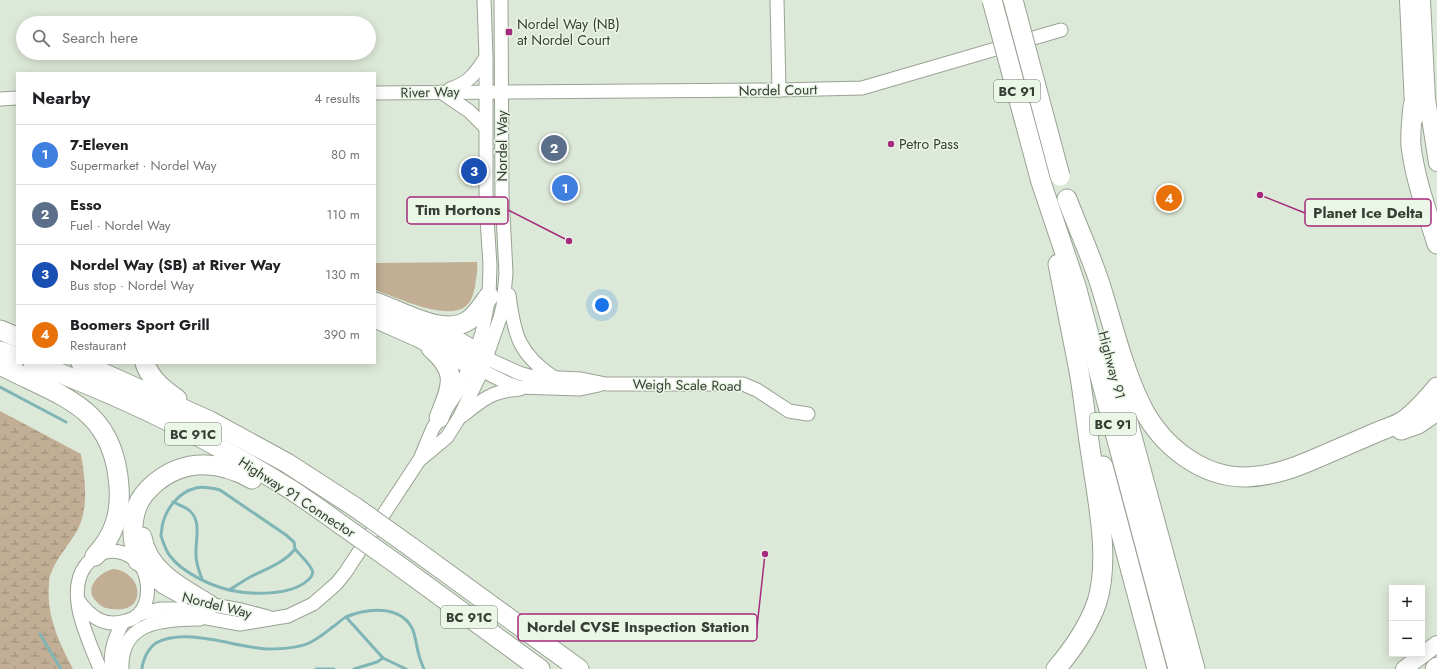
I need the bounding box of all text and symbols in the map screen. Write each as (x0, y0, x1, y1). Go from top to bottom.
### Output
place label: Nordel Way (NB) at Nordel Court (517, 14, 620, 50)
search box (16, 16, 376, 60)
icon: search (30, 27, 52, 49)
text: Search here (62, 27, 138, 49)
marker: Nordel Way (NB) at Nordel Court (504, 27, 514, 37)
street label: Nordel Court (739, 79, 818, 101)
road number: BC 91 (994, 80, 1040, 102)
street label: River Way (400, 81, 460, 103)
text: Nearby (32, 86, 90, 110)
text: 4 results (314, 89, 360, 108)
street label: Nordel Way (492, 110, 512, 182)
pin: 2 (541, 133, 567, 163)
text: 7-Eleven (70, 134, 129, 156)
place label: Petro Pass (899, 134, 959, 154)
marker: Petro Pass (886, 139, 896, 149)
text: 1 (42, 145, 48, 164)
text: 80 m (331, 145, 360, 164)
text: Supermarket · Nordel Way (70, 156, 217, 175)
pin: 3 (461, 156, 487, 186)
pin: 1 (552, 173, 578, 203)
pin: 4 (1156, 183, 1182, 213)
text: Esso (70, 194, 102, 216)
callout: Tim Hortons (407, 197, 508, 224)
text: Tim Hortons (415, 199, 501, 221)
callout: Planet Ice Delta (1305, 199, 1431, 226)
text: Planet Ice Delta (1313, 202, 1423, 224)
text: 2 (41, 205, 49, 224)
text: 110 m (326, 205, 360, 224)
text: Fuel · Nordel Way (70, 216, 171, 235)
text: Nordel Way (SB) at River Way (70, 254, 281, 276)
text: 3 (41, 265, 49, 284)
text: 130 m (325, 265, 360, 284)
text: Bus stop · Nordel Way (70, 276, 194, 295)
your location (592, 295, 612, 315)
text: Boomers Sport Grill (70, 314, 210, 336)
text: 4 (40, 325, 50, 344)
text: 390 m (324, 325, 360, 344)
street label: Highway 91 (1093, 329, 1131, 401)
text: Restaurant (70, 336, 126, 355)
street label: Weigh Scale Road (632, 374, 742, 396)
road number: BC 91 (1090, 413, 1136, 435)
road number: BC 91C (165, 423, 221, 445)
street label: Highway 91 Connector (235, 452, 359, 542)
map controls (1389, 585, 1425, 657)
button: + (1389, 585, 1425, 621)
street label: Nordel Way (180, 587, 255, 624)
road number: BC 91C (441, 606, 497, 628)
callout: Nordel CVSE Inspection Station (518, 614, 757, 641)
text: Nordel CVSE Inspection Station (527, 616, 749, 638)
button: − (1389, 621, 1425, 657)

